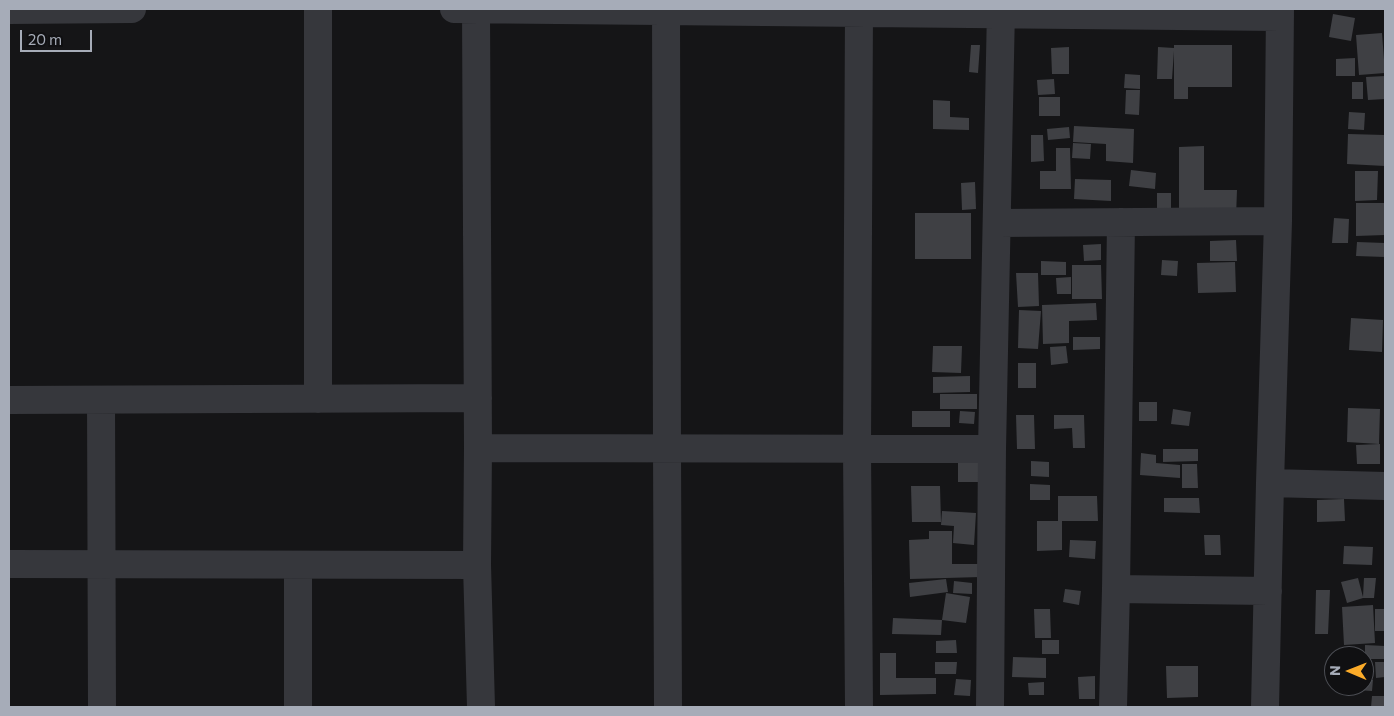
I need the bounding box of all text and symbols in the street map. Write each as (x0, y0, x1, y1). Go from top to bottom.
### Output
scale bar (22, 20, 95, 52)
text: 20 m (28, 30, 62, 48)
north arrow (1324, 646, 1374, 696)
text: N (1326, 665, 1343, 676)

